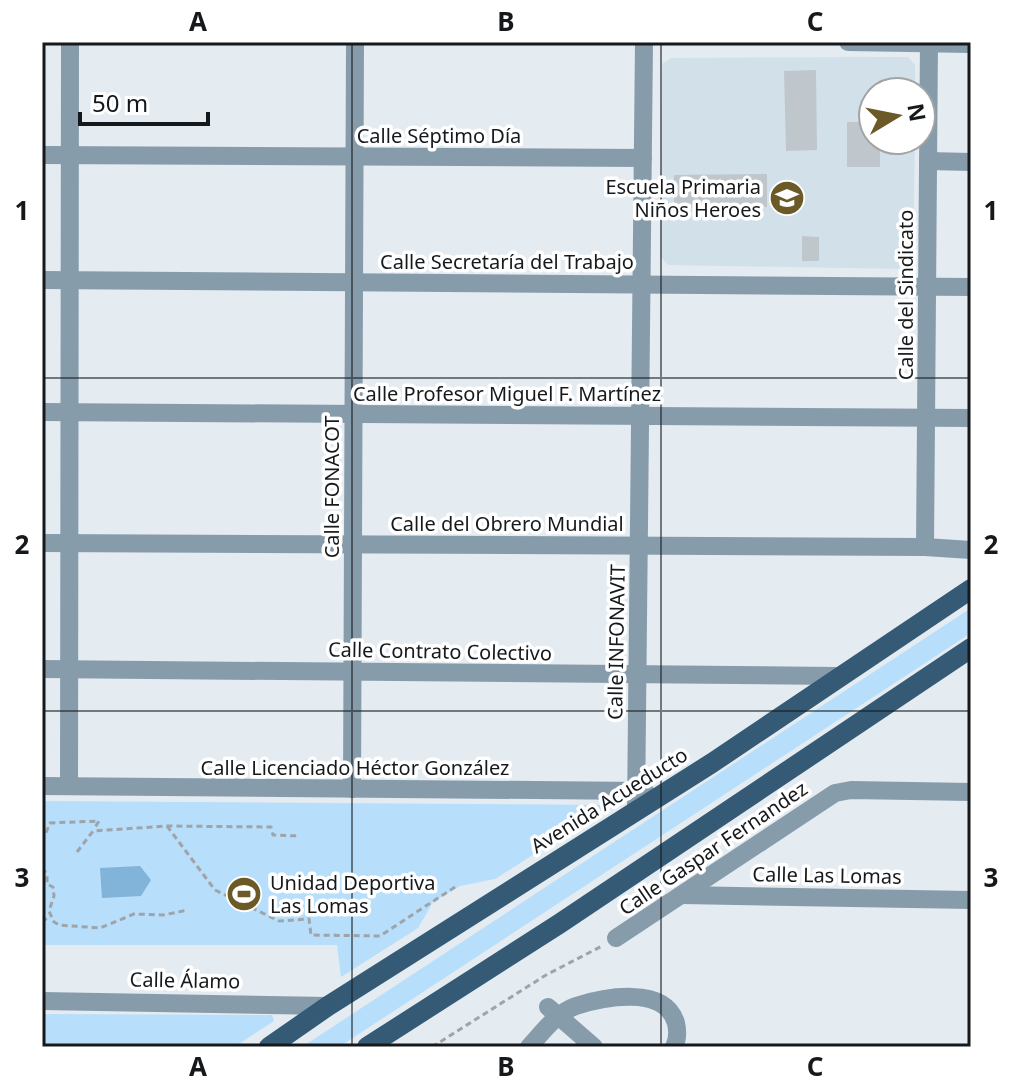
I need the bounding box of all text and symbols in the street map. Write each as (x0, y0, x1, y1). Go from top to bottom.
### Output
text: A (189, 3, 207, 39)
text: B (497, 3, 515, 39)
text: C (807, 3, 823, 39)
scale bar (80, 76, 208, 126)
north arrow (857, 76, 937, 156)
text: 50 m (92, 86, 148, 119)
text: N (901, 101, 934, 124)
street label: Calle Séptimo Día (357, 122, 521, 149)
place label: Escuela Primaria Niños Heroes (605, 173, 761, 223)
school or university icon: Escuela Primaria Niños Heroes (768, 179, 806, 217)
text: 1 (15, 192, 29, 228)
text: 1 (984, 192, 998, 228)
street label: Calle del Sindicato (892, 210, 919, 380)
street label: Calle Secretaría del Trabajo (380, 248, 634, 275)
street label: Calle Profesor Miguel F. Martínez (353, 380, 661, 407)
street label: Calle FONACOT (318, 416, 345, 558)
street label: Calle del Obrero Mundial (390, 510, 624, 537)
text: 2 (15, 526, 30, 562)
text: 2 (984, 526, 999, 562)
street label: Calle INFONAVIT (601, 564, 631, 720)
street label: Calle Contrato Colectivo (328, 636, 552, 666)
street label: Avenida Acueducto (525, 741, 693, 859)
street label: Calle Licenciado Héctor González (201, 754, 509, 781)
street label: Calle Gaspar Fernandez (614, 775, 812, 921)
text: 3 (15, 859, 29, 895)
text: 3 (984, 859, 998, 895)
street label: Calle Las Lomas (752, 860, 902, 890)
place label: Unidad Deportiva Las Lomas (270, 869, 435, 919)
sports icon: Unidad Deportiva Las Lomas (225, 875, 263, 913)
street label: Calle Álamo (129, 966, 241, 994)
text: A (189, 1048, 207, 1084)
text: B (497, 1048, 515, 1084)
text: C (807, 1048, 823, 1084)

